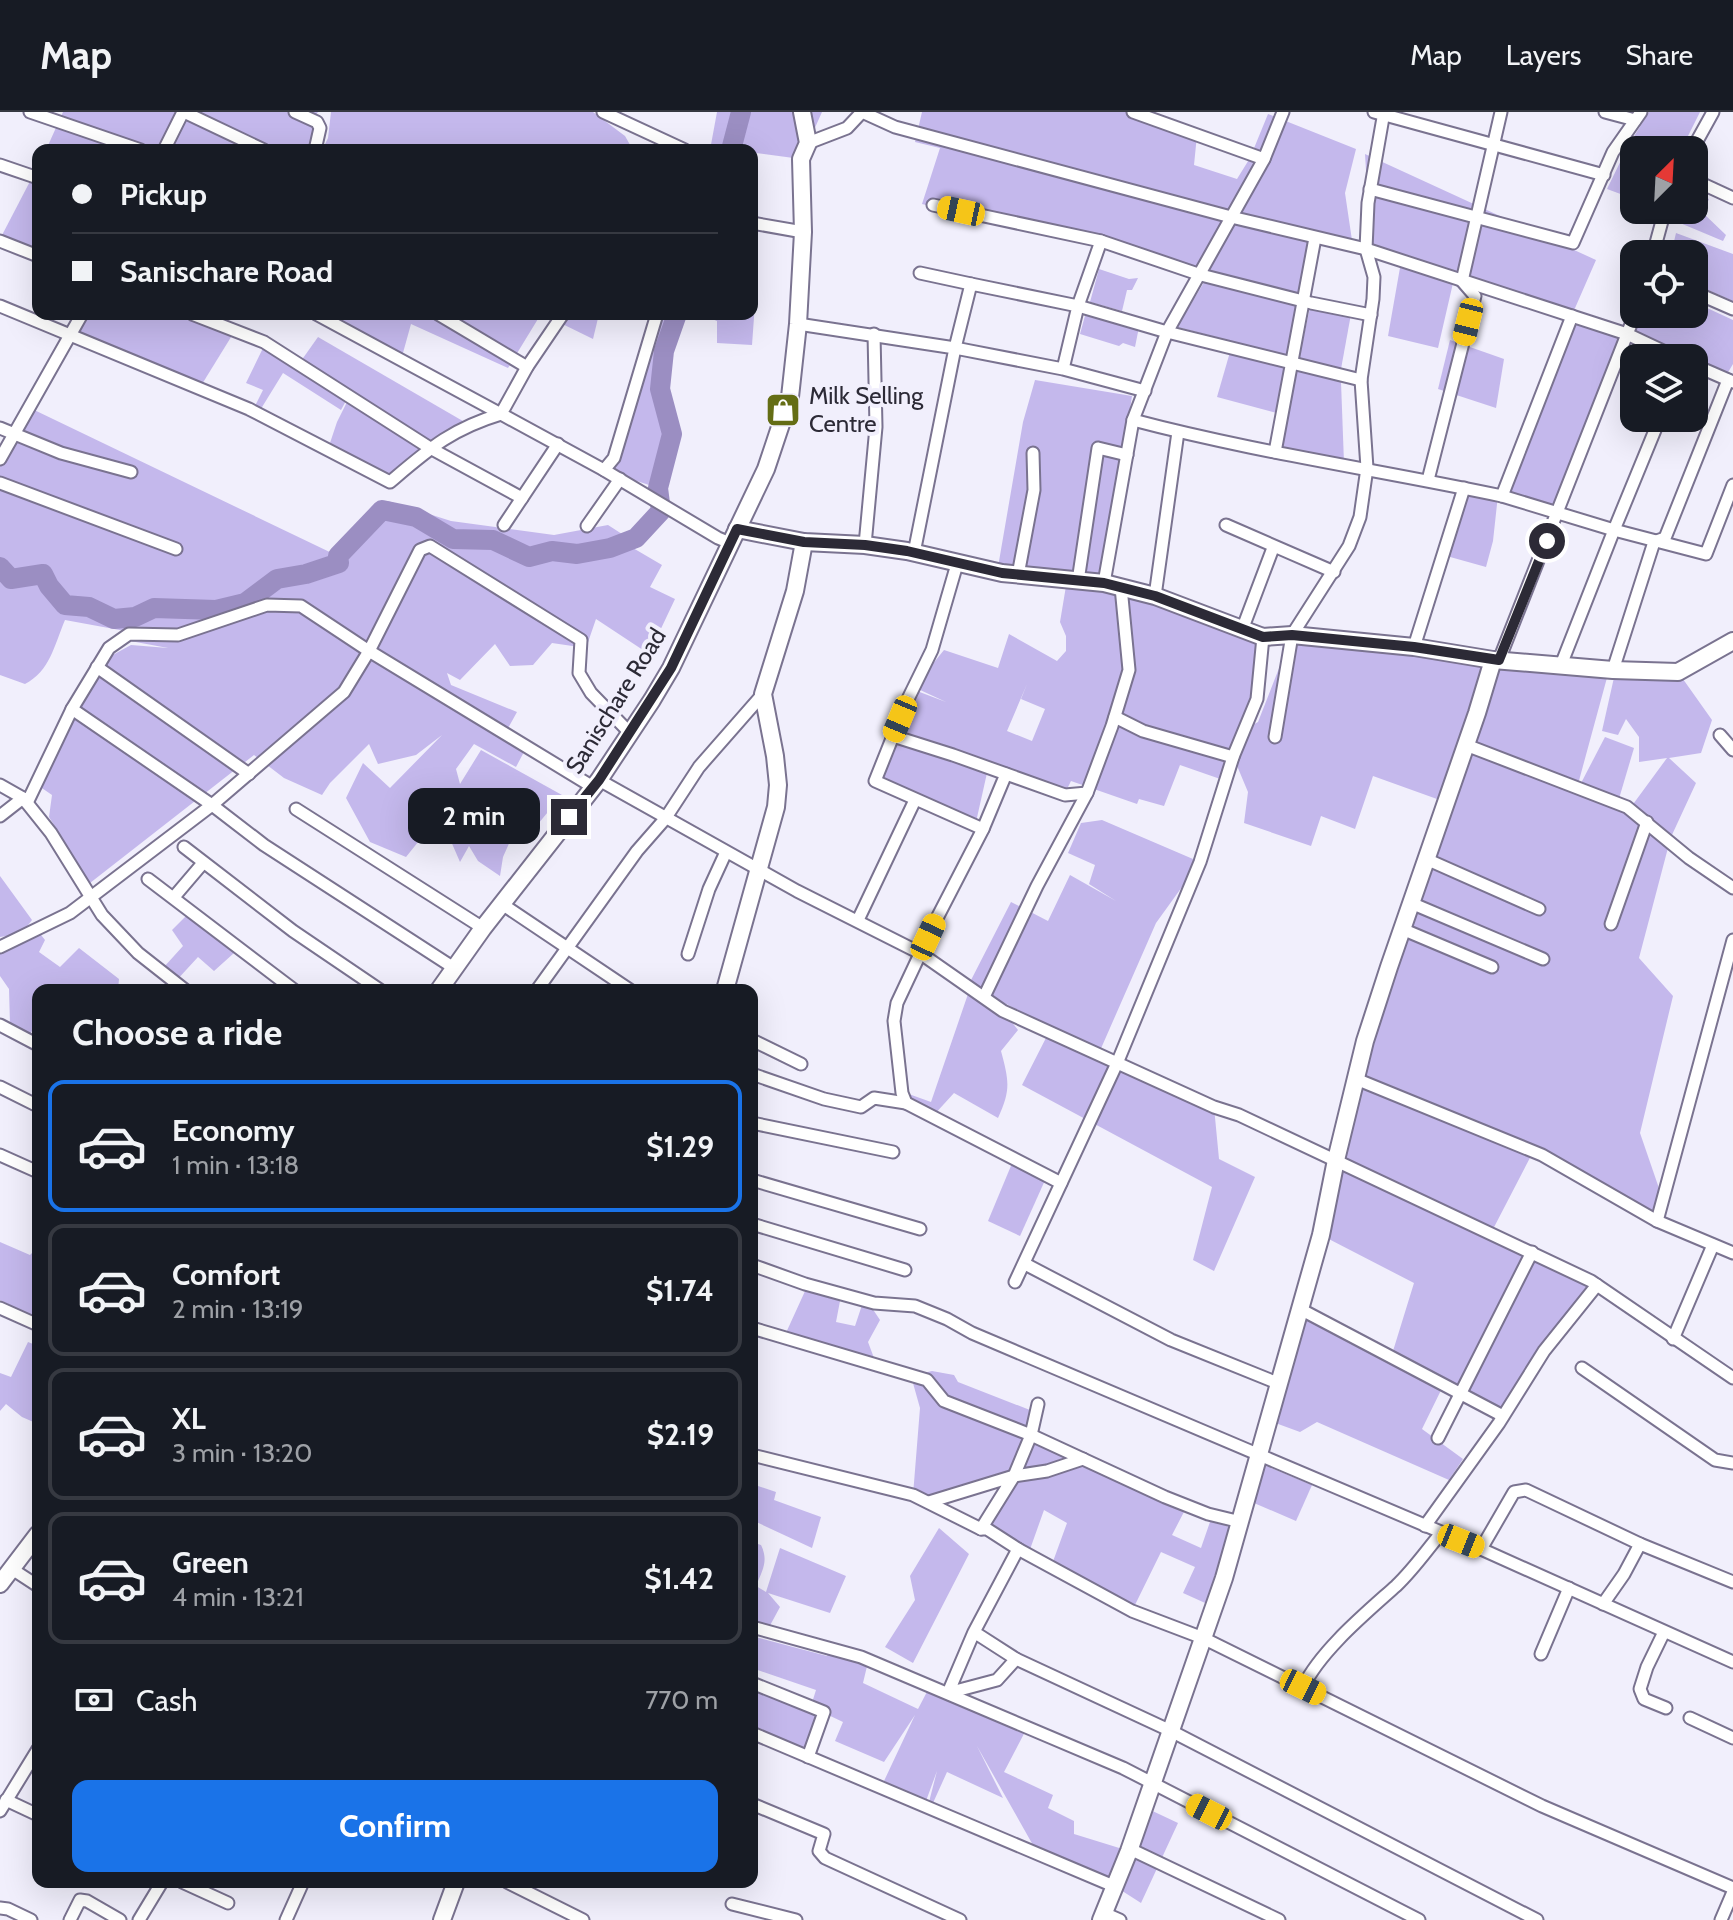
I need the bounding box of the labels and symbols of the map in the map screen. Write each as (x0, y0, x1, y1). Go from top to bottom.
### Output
north arrow (1620, 136, 1708, 224)
car (935, 194, 987, 228)
car (1451, 296, 1485, 348)
place label: Milk Selling Centre (809, 381, 924, 438)
shop icon: Milk Selling Centre (764, 391, 802, 429)
route start (1529, 523, 1565, 559)
street label: Sanischare Road (559, 622, 672, 779)
car (880, 692, 920, 746)
callout: 2 min (409, 789, 541, 845)
route end (551, 799, 587, 835)
car (907, 910, 949, 964)
car (1434, 1521, 1488, 1561)
car (1276, 1666, 1330, 1708)
car (1182, 1790, 1236, 1834)

